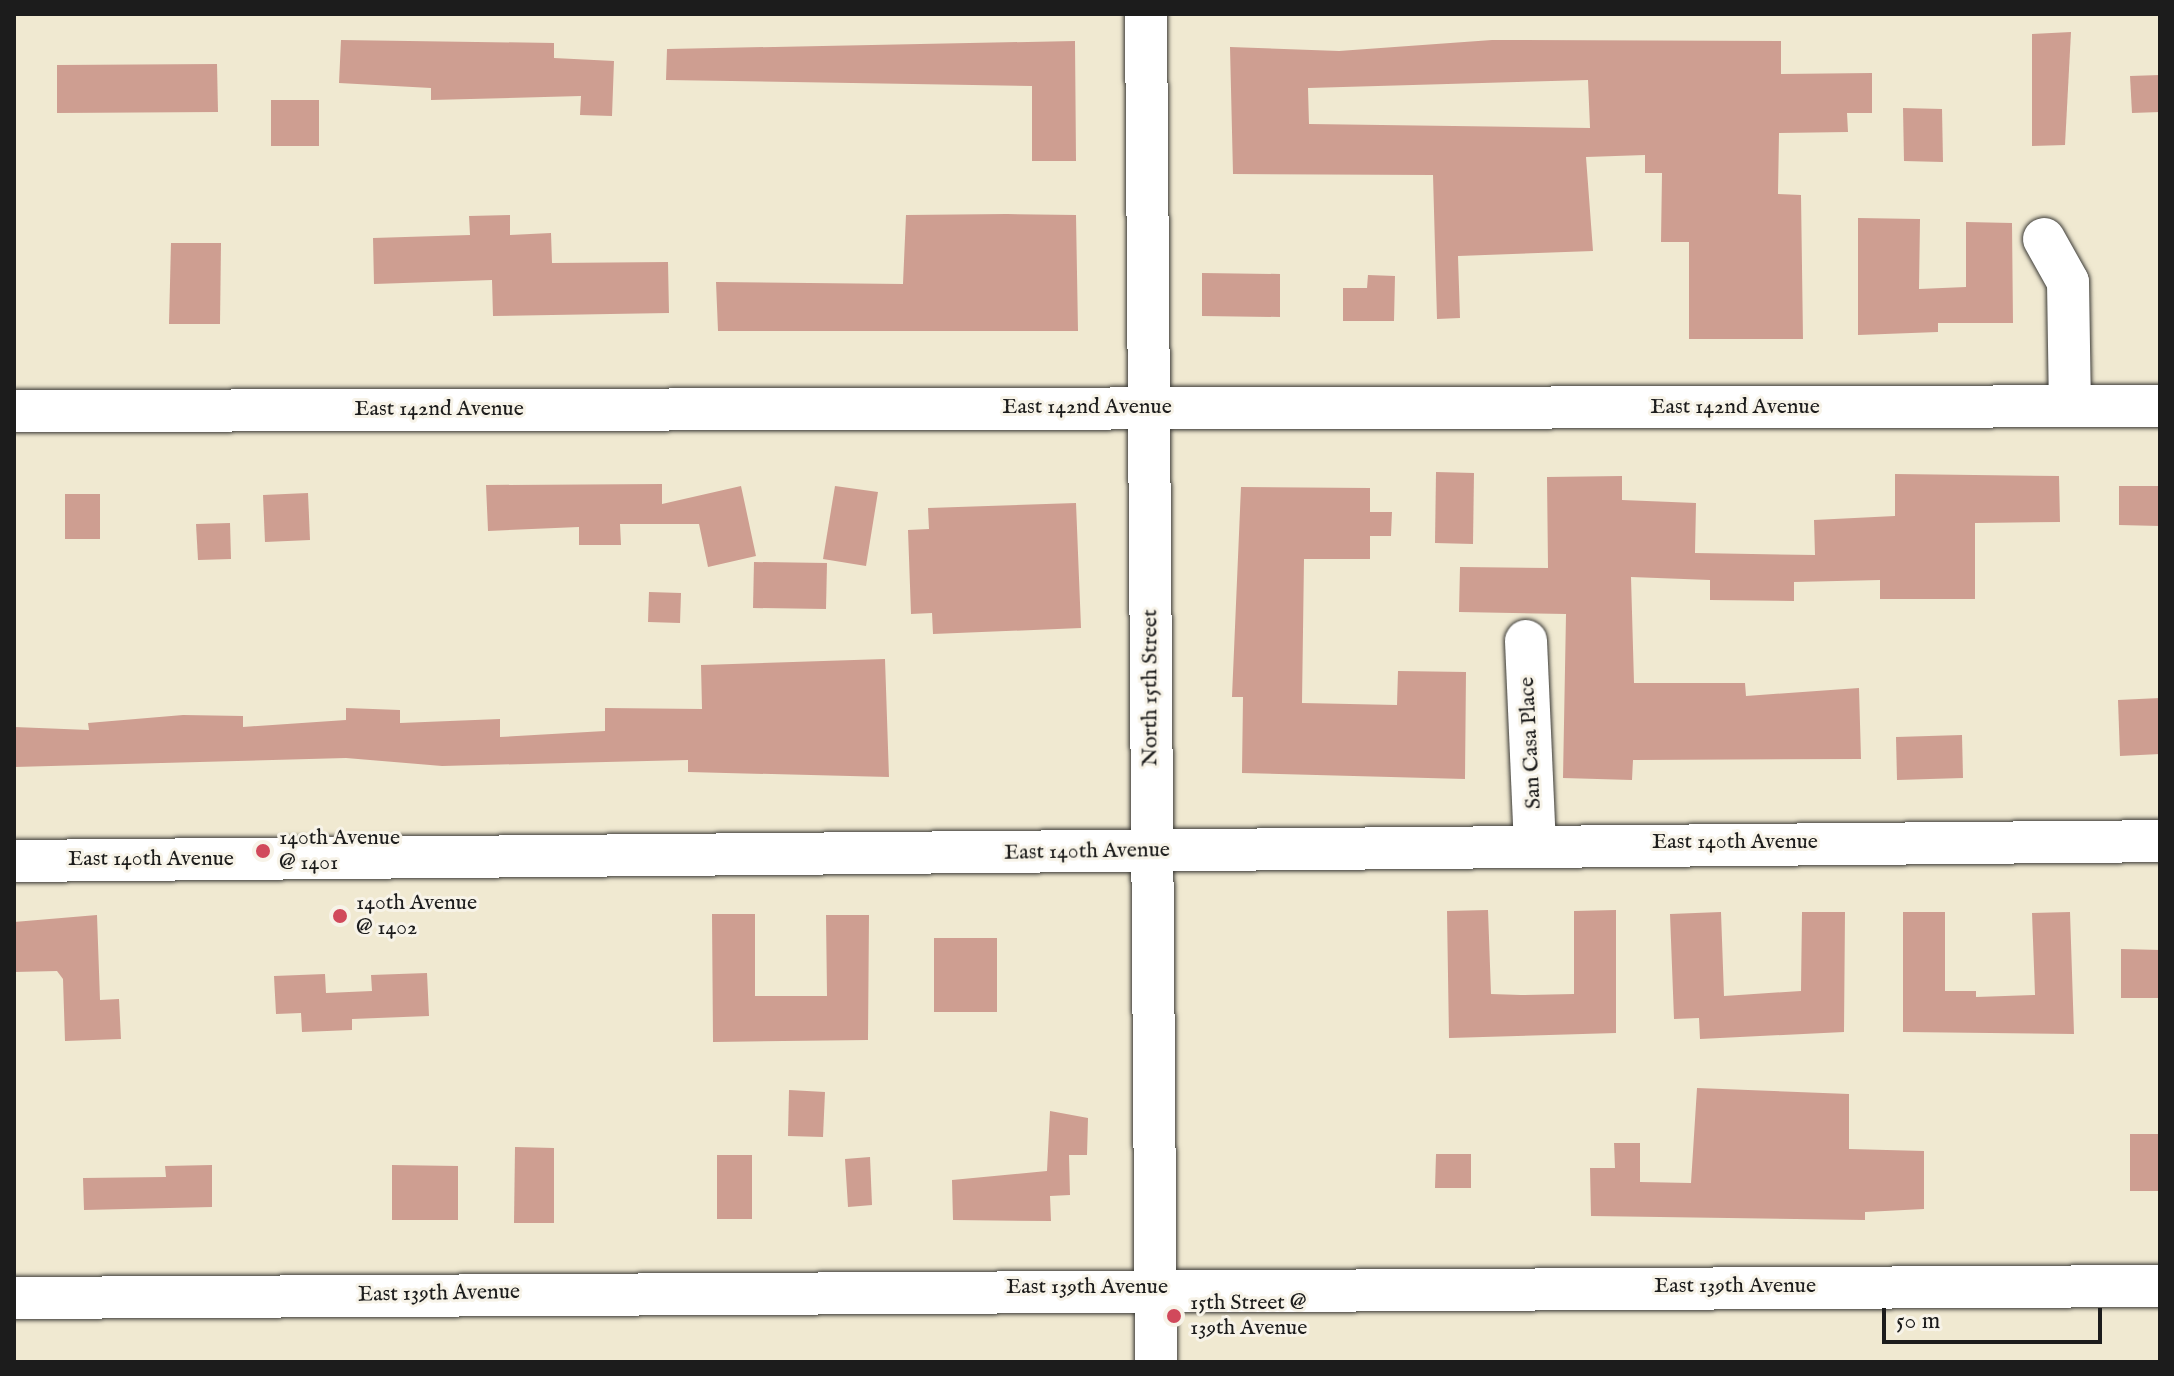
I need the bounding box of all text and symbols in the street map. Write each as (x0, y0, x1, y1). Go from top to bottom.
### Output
street label: East 142nd Avenue (1002, 395, 1172, 421)
street label: East 142nd Avenue (1650, 395, 1820, 421)
street label: East 142nd Avenue (354, 397, 524, 423)
street label: North 15th Street (1138, 609, 1164, 767)
street label: San Casa Place (1514, 676, 1548, 810)
place label: 140th Avenue @ 1401 (279, 825, 400, 876)
street label: East 140th Avenue (1652, 830, 1818, 856)
street label: East 140th Avenue (1004, 837, 1170, 867)
marker: 140th Avenue @ 1401 (254, 842, 272, 860)
street label: East 140th Avenue (68, 847, 234, 873)
place label: 140th Avenue @ 1402 (356, 890, 477, 942)
marker: 140th Avenue @ 1402 (331, 907, 349, 925)
street label: East 139th Avenue (1654, 1274, 1816, 1300)
street label: East 139th Avenue (1006, 1275, 1168, 1301)
street label: East 139th Avenue (358, 1279, 520, 1309)
place label: 15th Street @ 139th Avenue (1190, 1290, 1307, 1342)
scale bar (1886, 1292, 2106, 1342)
text: 50 m (1896, 1306, 1940, 1337)
marker: 15th Street @ 139th Avenue (1165, 1307, 1183, 1325)

